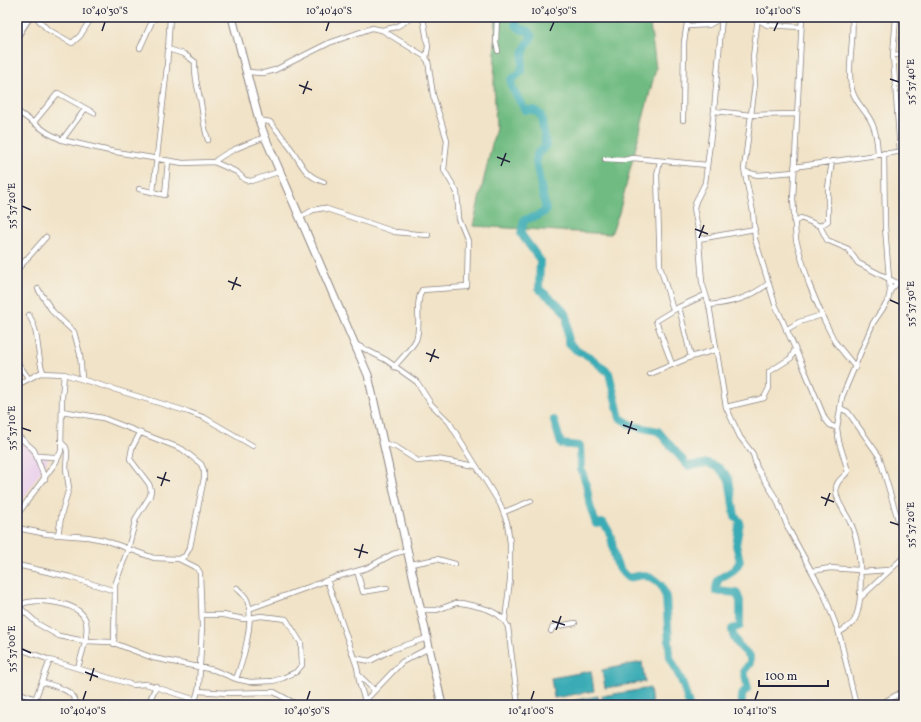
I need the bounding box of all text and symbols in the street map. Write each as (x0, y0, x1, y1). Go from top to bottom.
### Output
text: 10°40'30"S (82, 4, 128, 18)
text: 10°40'40"S (306, 4, 352, 18)
text: 10°40'50"S (531, 4, 577, 18)
text: 10°41'00"S (755, 4, 801, 18)
text: 35°37'40"E (904, 59, 918, 105)
text: 35°37'20"E (5, 183, 19, 229)
text: 35°37'30"E (904, 281, 918, 327)
text: 35°37'10"E (5, 406, 19, 450)
text: 35°37'20"E (904, 502, 918, 548)
text: 35°37'00"E (5, 626, 19, 672)
scale bar (759, 662, 828, 688)
text: 100 m (765, 669, 798, 685)
text: 10°40'40"S (60, 704, 106, 718)
text: 10°40'50"S (284, 704, 330, 718)
text: 10°41'00"S (508, 704, 554, 718)
text: 10°41'10"S (733, 704, 777, 718)

